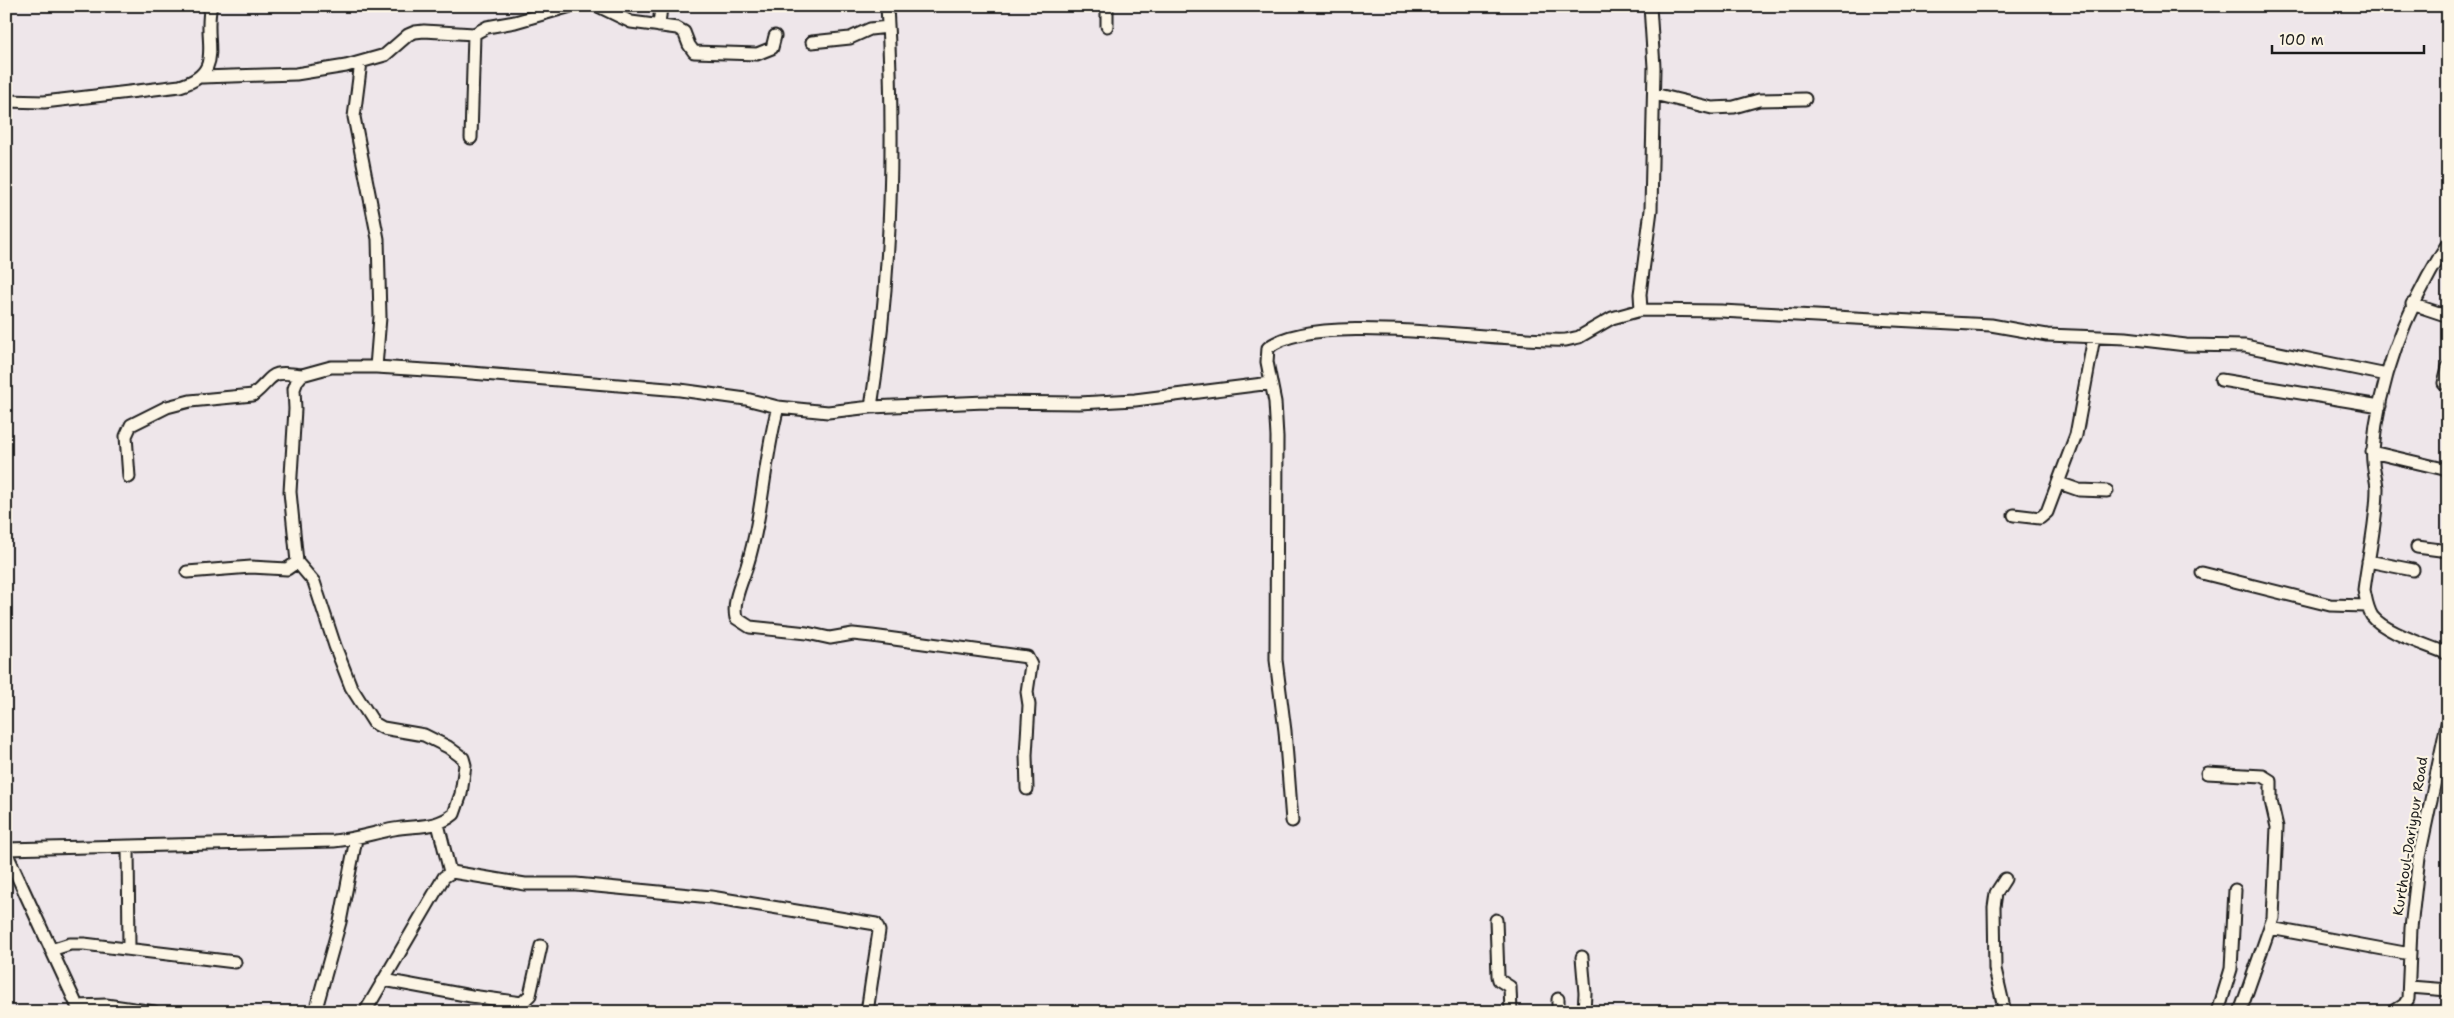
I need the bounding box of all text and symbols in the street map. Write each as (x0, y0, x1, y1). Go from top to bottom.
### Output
scale bar (2272, 22, 2424, 54)
text: 100 m (2279, 30, 2324, 50)
street label: Kurthoul-Dariypur Road (2389, 755, 2431, 917)

